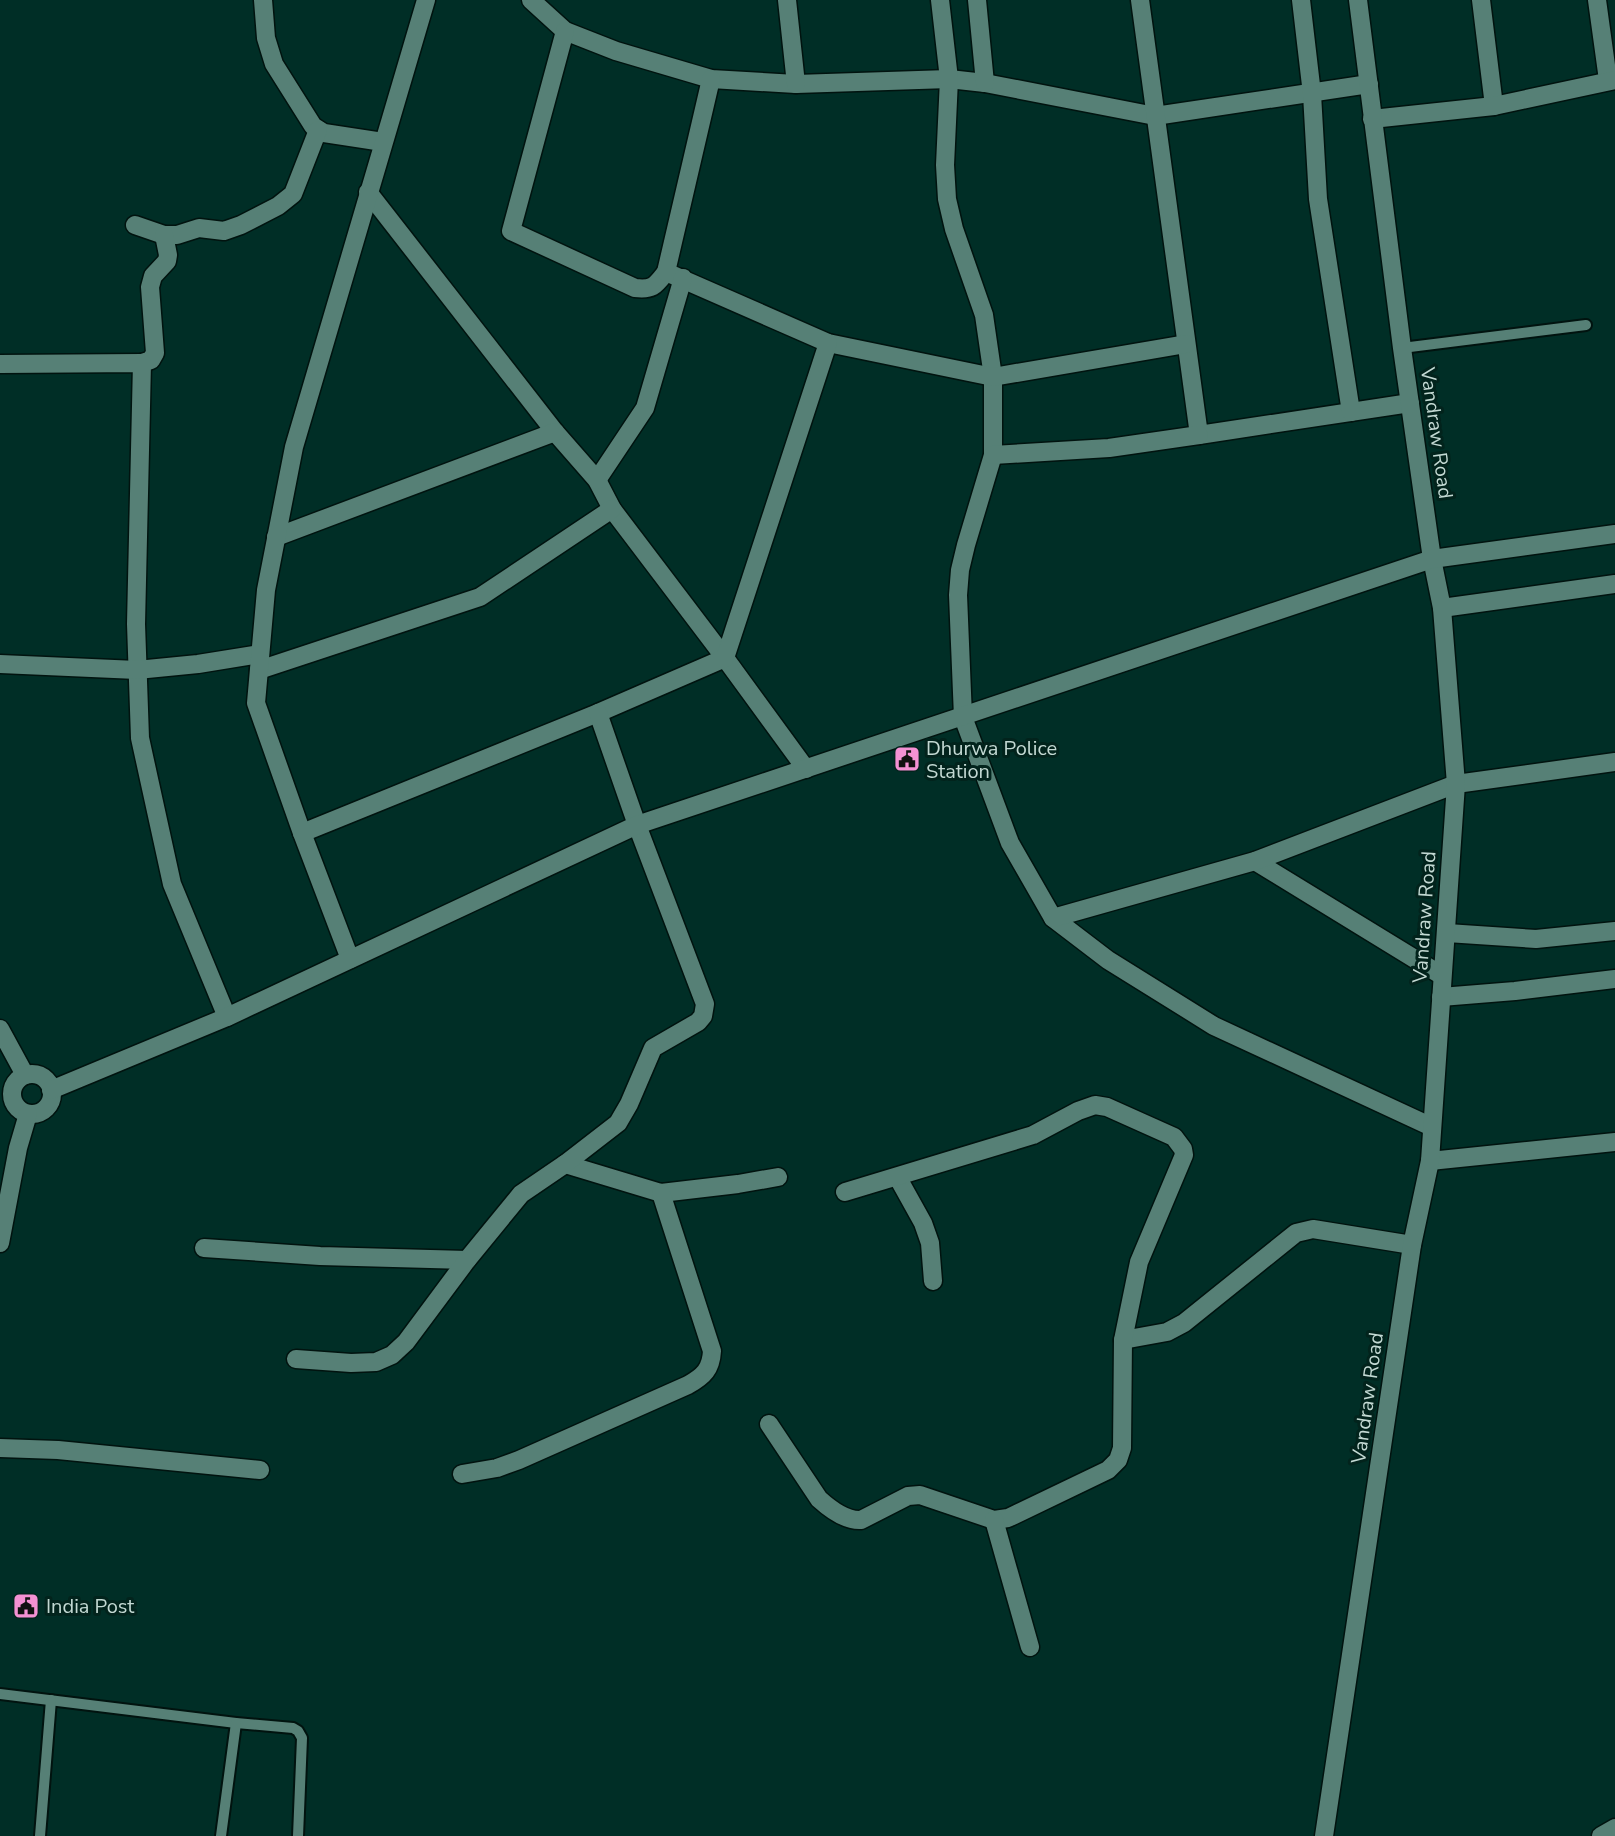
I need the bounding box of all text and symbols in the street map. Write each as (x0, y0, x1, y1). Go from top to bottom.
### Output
street label: Vandraw Road (1414, 365, 1459, 500)
place label: Dhurwa Police Station (926, 735, 1057, 785)
public building icon: Dhurwa Police Station (892, 744, 922, 774)
street label: Vandraw Road (1406, 850, 1443, 985)
street label: Vandraw Road (1345, 1331, 1390, 1466)
public building icon: India Post (11, 1591, 41, 1621)
place label: India Post (46, 1593, 135, 1620)

